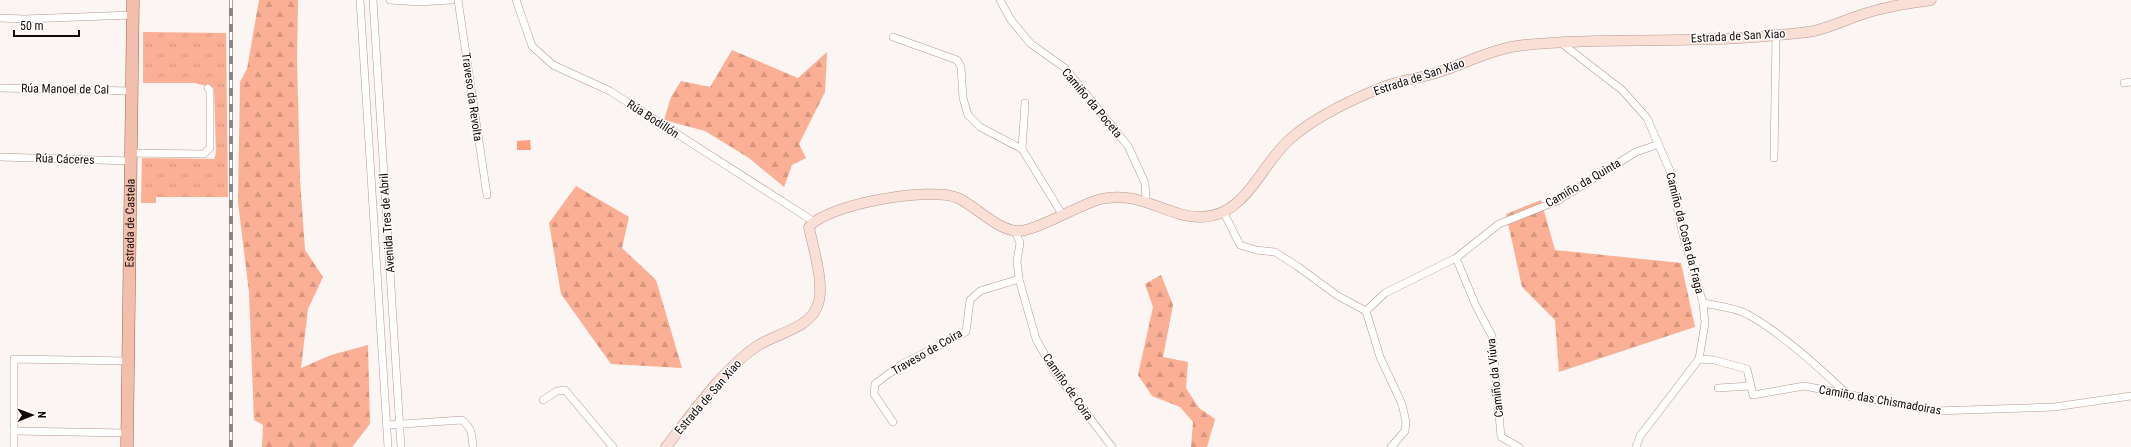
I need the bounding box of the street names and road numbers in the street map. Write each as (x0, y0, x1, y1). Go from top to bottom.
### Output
street label: Estrada de San Xiao (1690, 27, 1786, 45)
street label: Traveso da Revolta (459, 52, 485, 142)
street label: Estrada de San Xiao (1372, 56, 1466, 98)
street label: Camiño da Poceta (1059, 65, 1125, 141)
street label: Rúa Manoel de Cal (21, 81, 109, 97)
street label: Rúa Bodillón (624, 97, 682, 141)
street label: Rúa Cáceres (35, 151, 95, 167)
street label: Camiño da Quinta (1543, 156, 1623, 210)
street label: Camiño da Costa da Fraga (1663, 171, 1707, 295)
street label: Avenida Tres de Abril (377, 173, 397, 273)
street label: Estrada de Castela (122, 178, 138, 267)
street label: Traveso de Coira (889, 326, 965, 378)
street label: Camiño da Viúva (1484, 338, 1506, 418)
street label: Camiño de Coira (1040, 351, 1096, 423)
street label: Estrada de San Xiao (672, 357, 744, 437)
street label: Camiño das Chismadoiras (1818, 382, 1942, 418)

